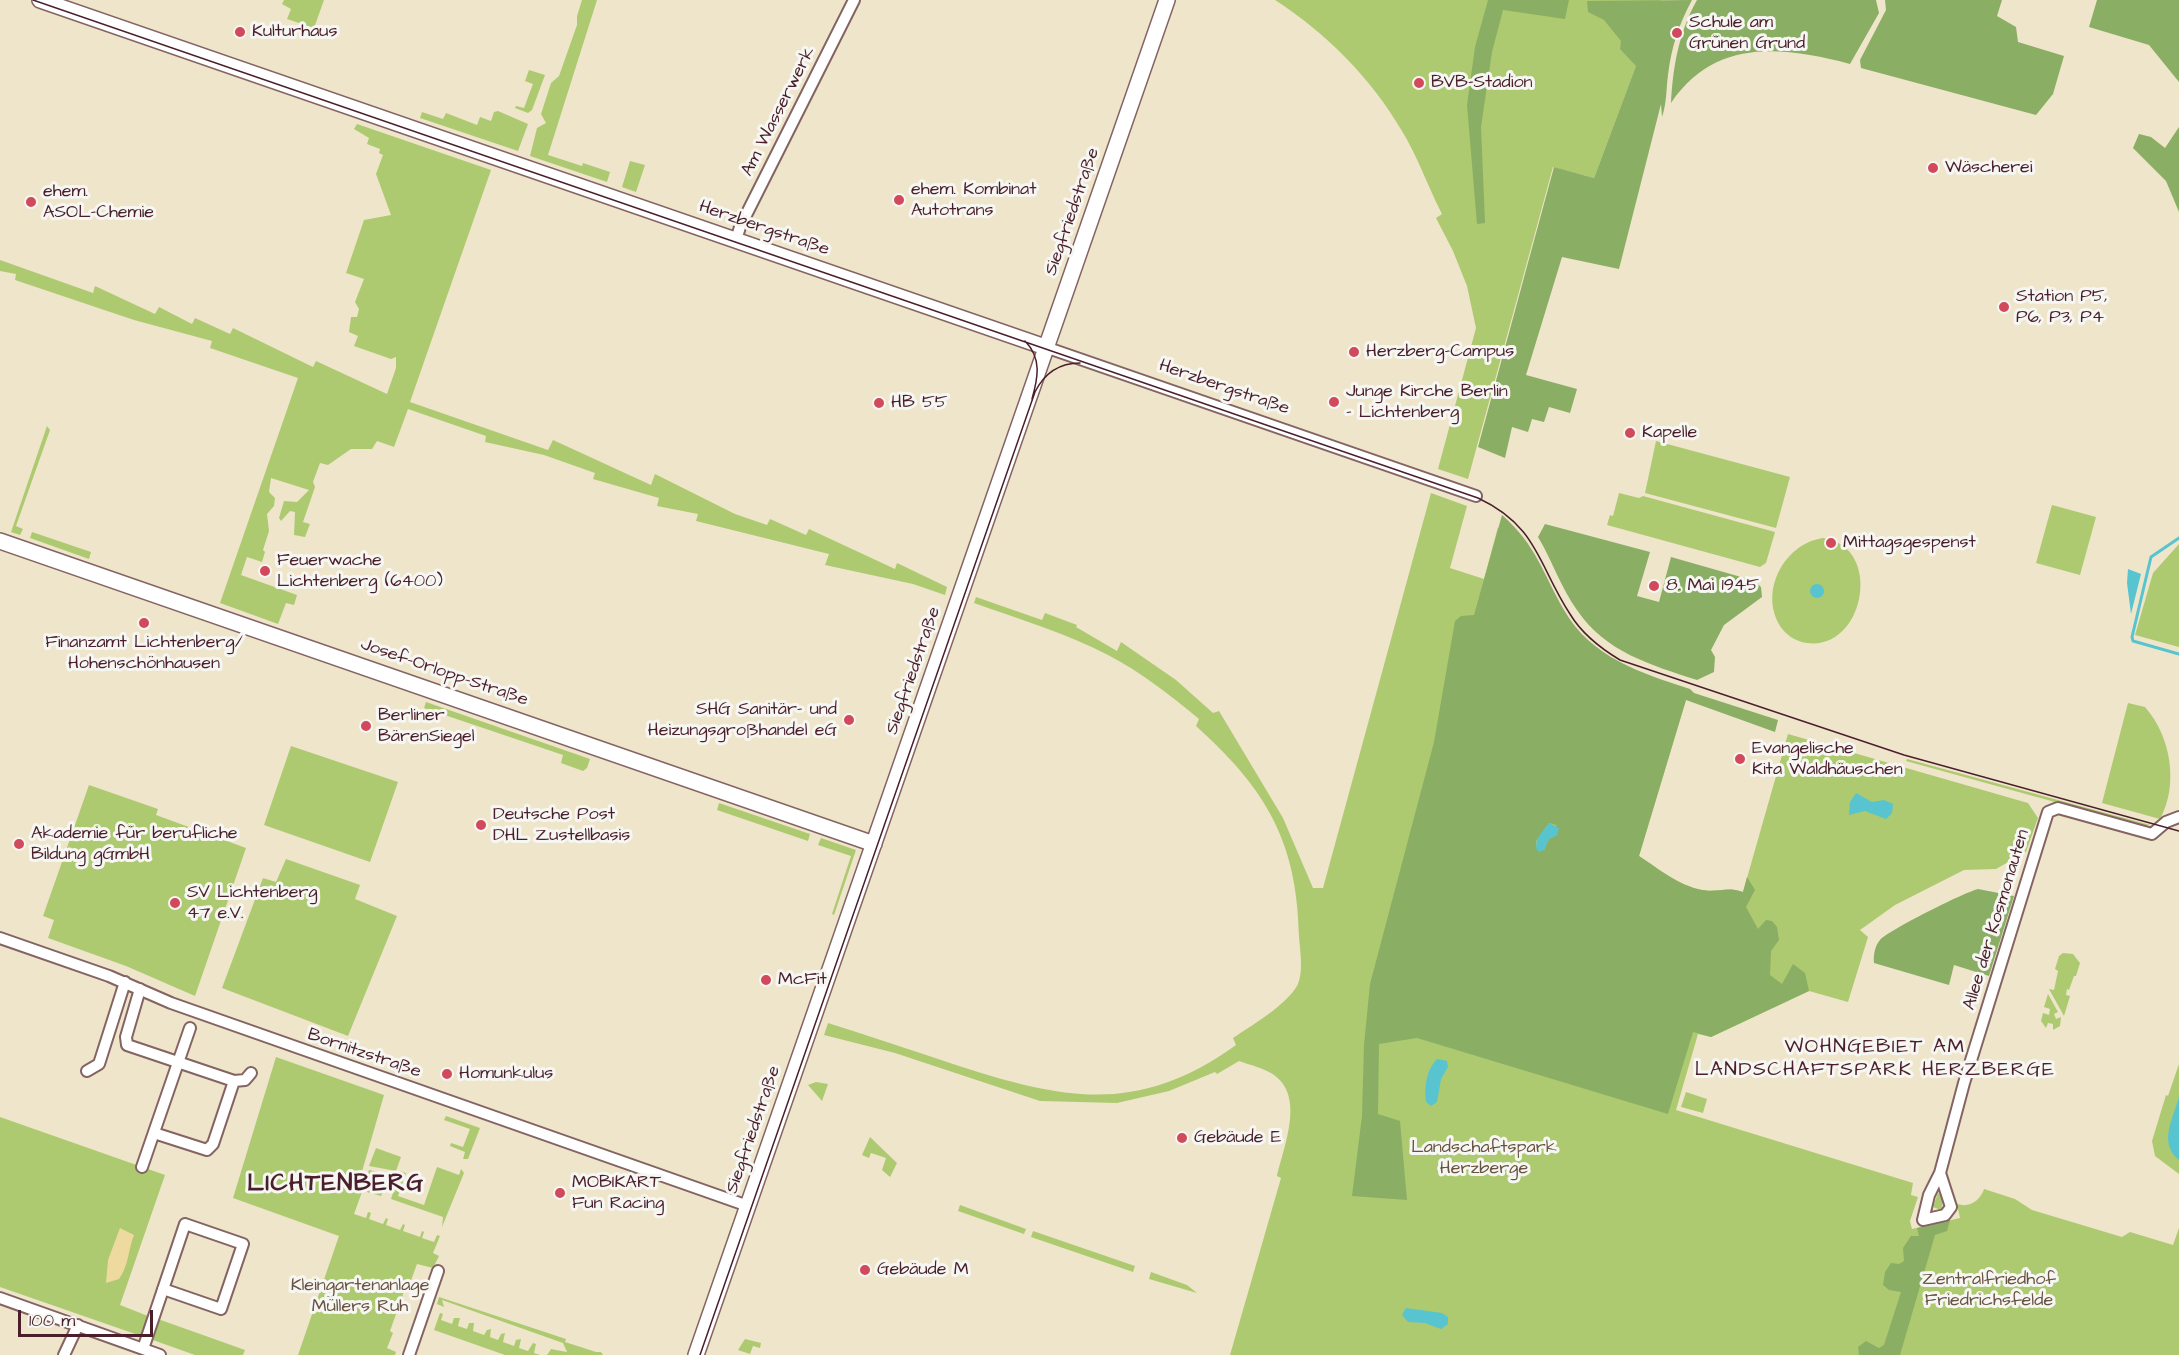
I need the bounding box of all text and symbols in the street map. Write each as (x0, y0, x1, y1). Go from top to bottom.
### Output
place label: Schule am Grünen Grund (1689, 12, 1805, 54)
place label: Kulturhaus (252, 21, 337, 43)
marker: Kulturhaus (233, 25, 247, 39)
marker: Schule am Grünen Grund (1670, 26, 1684, 40)
street label: Am Wasserwerk (737, 44, 821, 180)
place label: BVB-Stadion (1431, 72, 1533, 94)
marker: BVB-Stadion (1412, 76, 1426, 90)
street label: Siegfriedstraße (1041, 145, 1105, 279)
place label: Wäscherei (1945, 157, 2033, 179)
marker: Wäscherei (1926, 161, 1940, 175)
place label: ehem. Kombinat Autotrans (911, 179, 1036, 222)
place label: ehem. ASOL-Chemie (43, 181, 154, 224)
marker: ehem. Kombinat Autotrans (892, 193, 906, 207)
marker: ehem. ASOL-Chemie (24, 195, 38, 209)
street label: Herzbergstraße (696, 197, 832, 261)
place label: Station P5, P6, P3, P4 (2016, 286, 2108, 328)
marker: Station P5, P6, P3, P4 (1997, 300, 2011, 314)
place label: Herzberg-Campus (1366, 341, 1514, 363)
marker: Herzberg-Campus (1347, 345, 1361, 359)
street label: Herzbergstraße (1156, 356, 1292, 420)
place label: Junge Kirche Berlin - Lichtenberg (1346, 381, 1508, 424)
place label: HB 55 (891, 392, 947, 414)
marker: Junge Kirche Berlin - Lichtenberg (1327, 395, 1341, 409)
marker: HB 55 (872, 396, 886, 410)
place label: Kapelle (1642, 422, 1697, 444)
marker: Kapelle (1623, 426, 1637, 440)
place label: Mittagsgespenst (1843, 532, 1976, 554)
marker: Mittagsgespenst (1824, 536, 1838, 550)
place label: Feuerwache Lichtenberg (6400) (277, 550, 443, 592)
marker: Feuerwache Lichtenberg (6400) (258, 564, 272, 578)
place label: 8. Mai 1945 (1666, 575, 1759, 597)
marker: 8. Mai 1945 (1647, 579, 1661, 593)
street label: Siegfriedstraße (882, 604, 946, 738)
marker: Finanzamt Lichtenberg/ Hohenschönhausen (137, 616, 151, 630)
place label: Finanzamt Lichtenberg/ Hohenschönhausen (45, 632, 243, 674)
street label: Josef-Orlopp-Straße (357, 634, 531, 712)
place label: SHG Sanitär- und Heizungsgroßhandel eG (648, 699, 837, 742)
place label: Berliner BärenSiegel (378, 705, 475, 748)
marker: SHG Sanitär- und Heizungsgroßhandel eG (842, 713, 856, 727)
marker: Berliner BärenSiegel (359, 719, 373, 733)
place label: Evangelische Kita Waldhäuschen (1752, 738, 1903, 780)
marker: Evangelische Kita Waldhäuschen (1733, 752, 1747, 766)
place label: Deutsche Post DHL Zustellbasis (493, 804, 630, 846)
marker: Deutsche Post DHL Zustellbasis (474, 818, 488, 832)
place label: Akademie für berufliche Bildung gGmbH (31, 823, 238, 866)
street label: Allee der Kosmonauten (1959, 827, 2035, 1013)
marker: Akademie für berufliche Bildung gGmbH (12, 837, 26, 851)
place label: SV Lichtenberg 47 e.V. (187, 882, 318, 924)
marker: SV Lichtenberg 47 e.V. (168, 896, 182, 910)
place label: McFit (778, 969, 827, 991)
marker: McFit (759, 973, 773, 987)
street label: Bornitzstraße (304, 1024, 424, 1084)
district label: WOHNGEBIET AM LANDSCHAFTSPARK HERZBERGE (1695, 1036, 2055, 1083)
place label: Homunkulus (459, 1063, 553, 1085)
street label: Siegfriedstraße (722, 1063, 786, 1197)
marker: Homunkulus (440, 1067, 454, 1081)
place label: Gebäude E (1194, 1127, 1281, 1149)
marker: Gebäude E (1175, 1131, 1189, 1145)
park label: Landschaftspark Herzberge (1411, 1137, 1557, 1180)
district label: LICHTENBERG (247, 1171, 425, 1199)
place label: MOBIKART Fun Racing (572, 1172, 664, 1214)
marker: MOBIKART Fun Racing (553, 1186, 567, 1200)
place label: Gebäude M (877, 1259, 969, 1281)
marker: Gebäude M (858, 1263, 872, 1277)
park label: Zentralfriedhof Friedrichsfelde (1922, 1269, 2056, 1312)
park label: Kleingartenanlage Müllers Ruh (291, 1275, 429, 1318)
scale bar (21, 1298, 156, 1336)
text: 100 m (29, 1308, 75, 1333)

